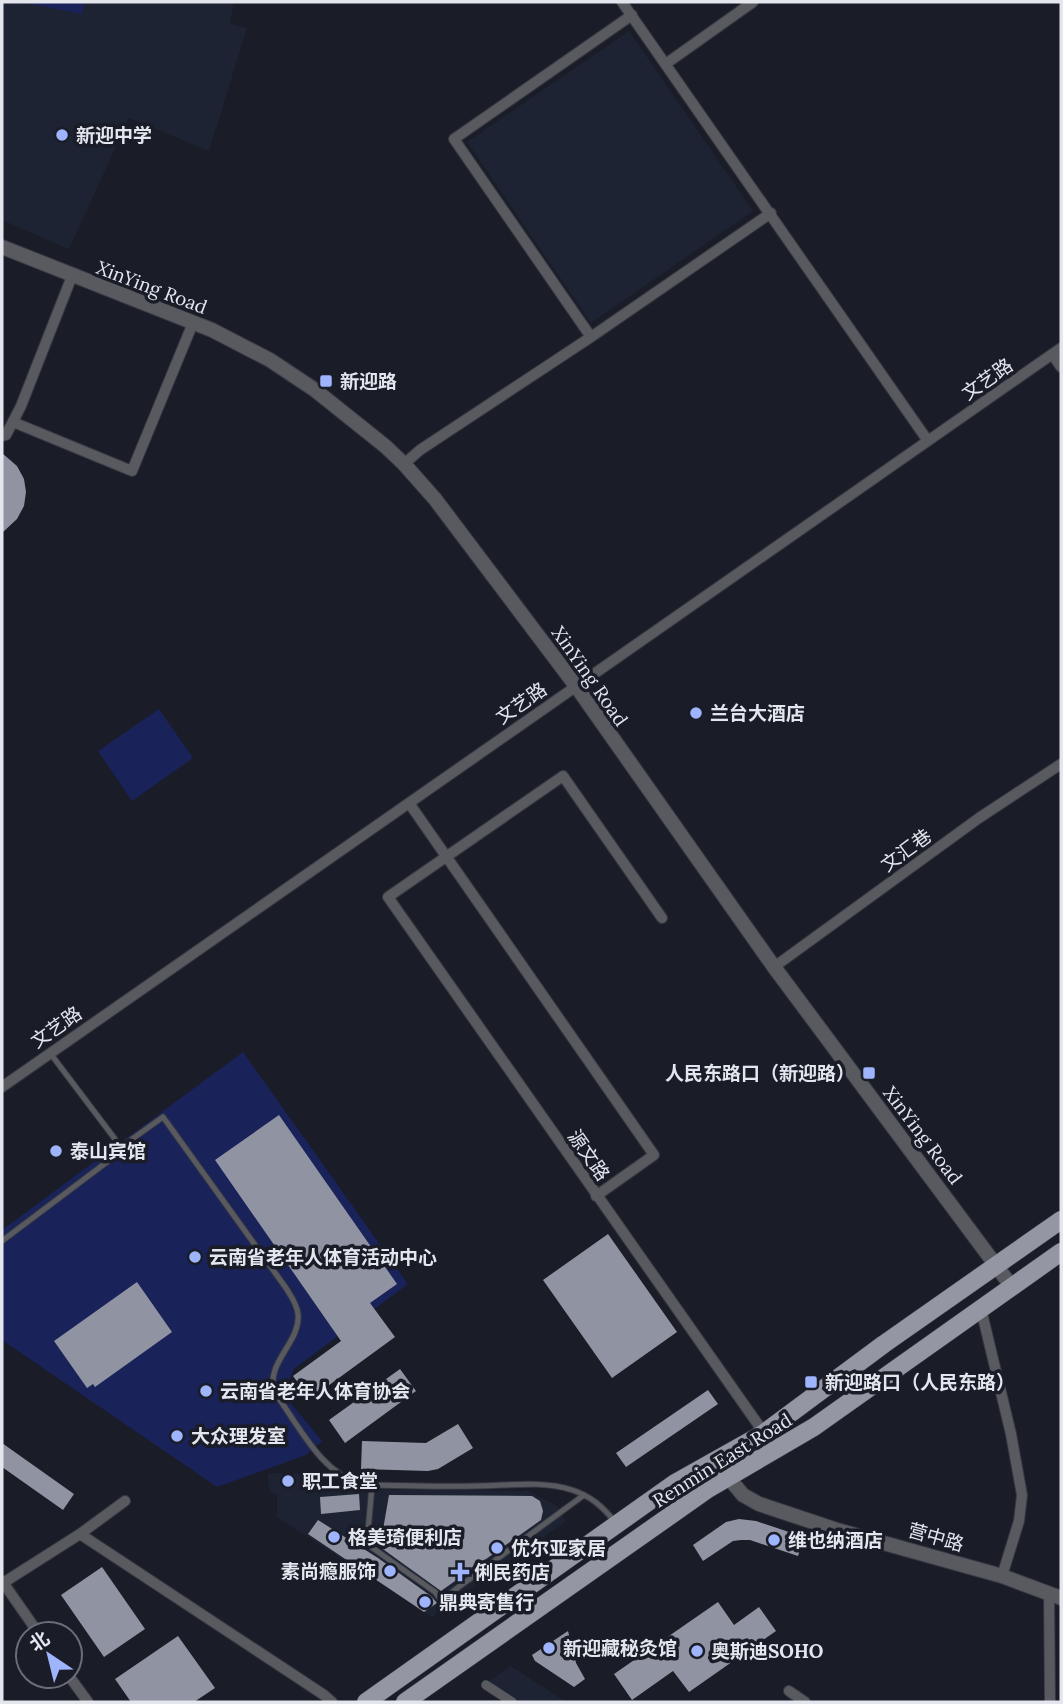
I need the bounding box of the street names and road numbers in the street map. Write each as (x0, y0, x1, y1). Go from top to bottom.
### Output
street label: XinYing Road (93, 255, 211, 319)
street label: 文艺路 (957, 353, 1017, 405)
street label: XinYing Road (547, 621, 633, 731)
street label: 文艺路 (491, 677, 551, 729)
street label: 文汇巷 (876, 824, 936, 876)
street label: 文艺路 (26, 1001, 86, 1053)
street label: XinYing Road (878, 1081, 968, 1189)
street label: 源文路 (563, 1125, 615, 1185)
street label: Renmin East Road (648, 1408, 796, 1512)
street label: 营中路 (905, 1518, 967, 1556)

